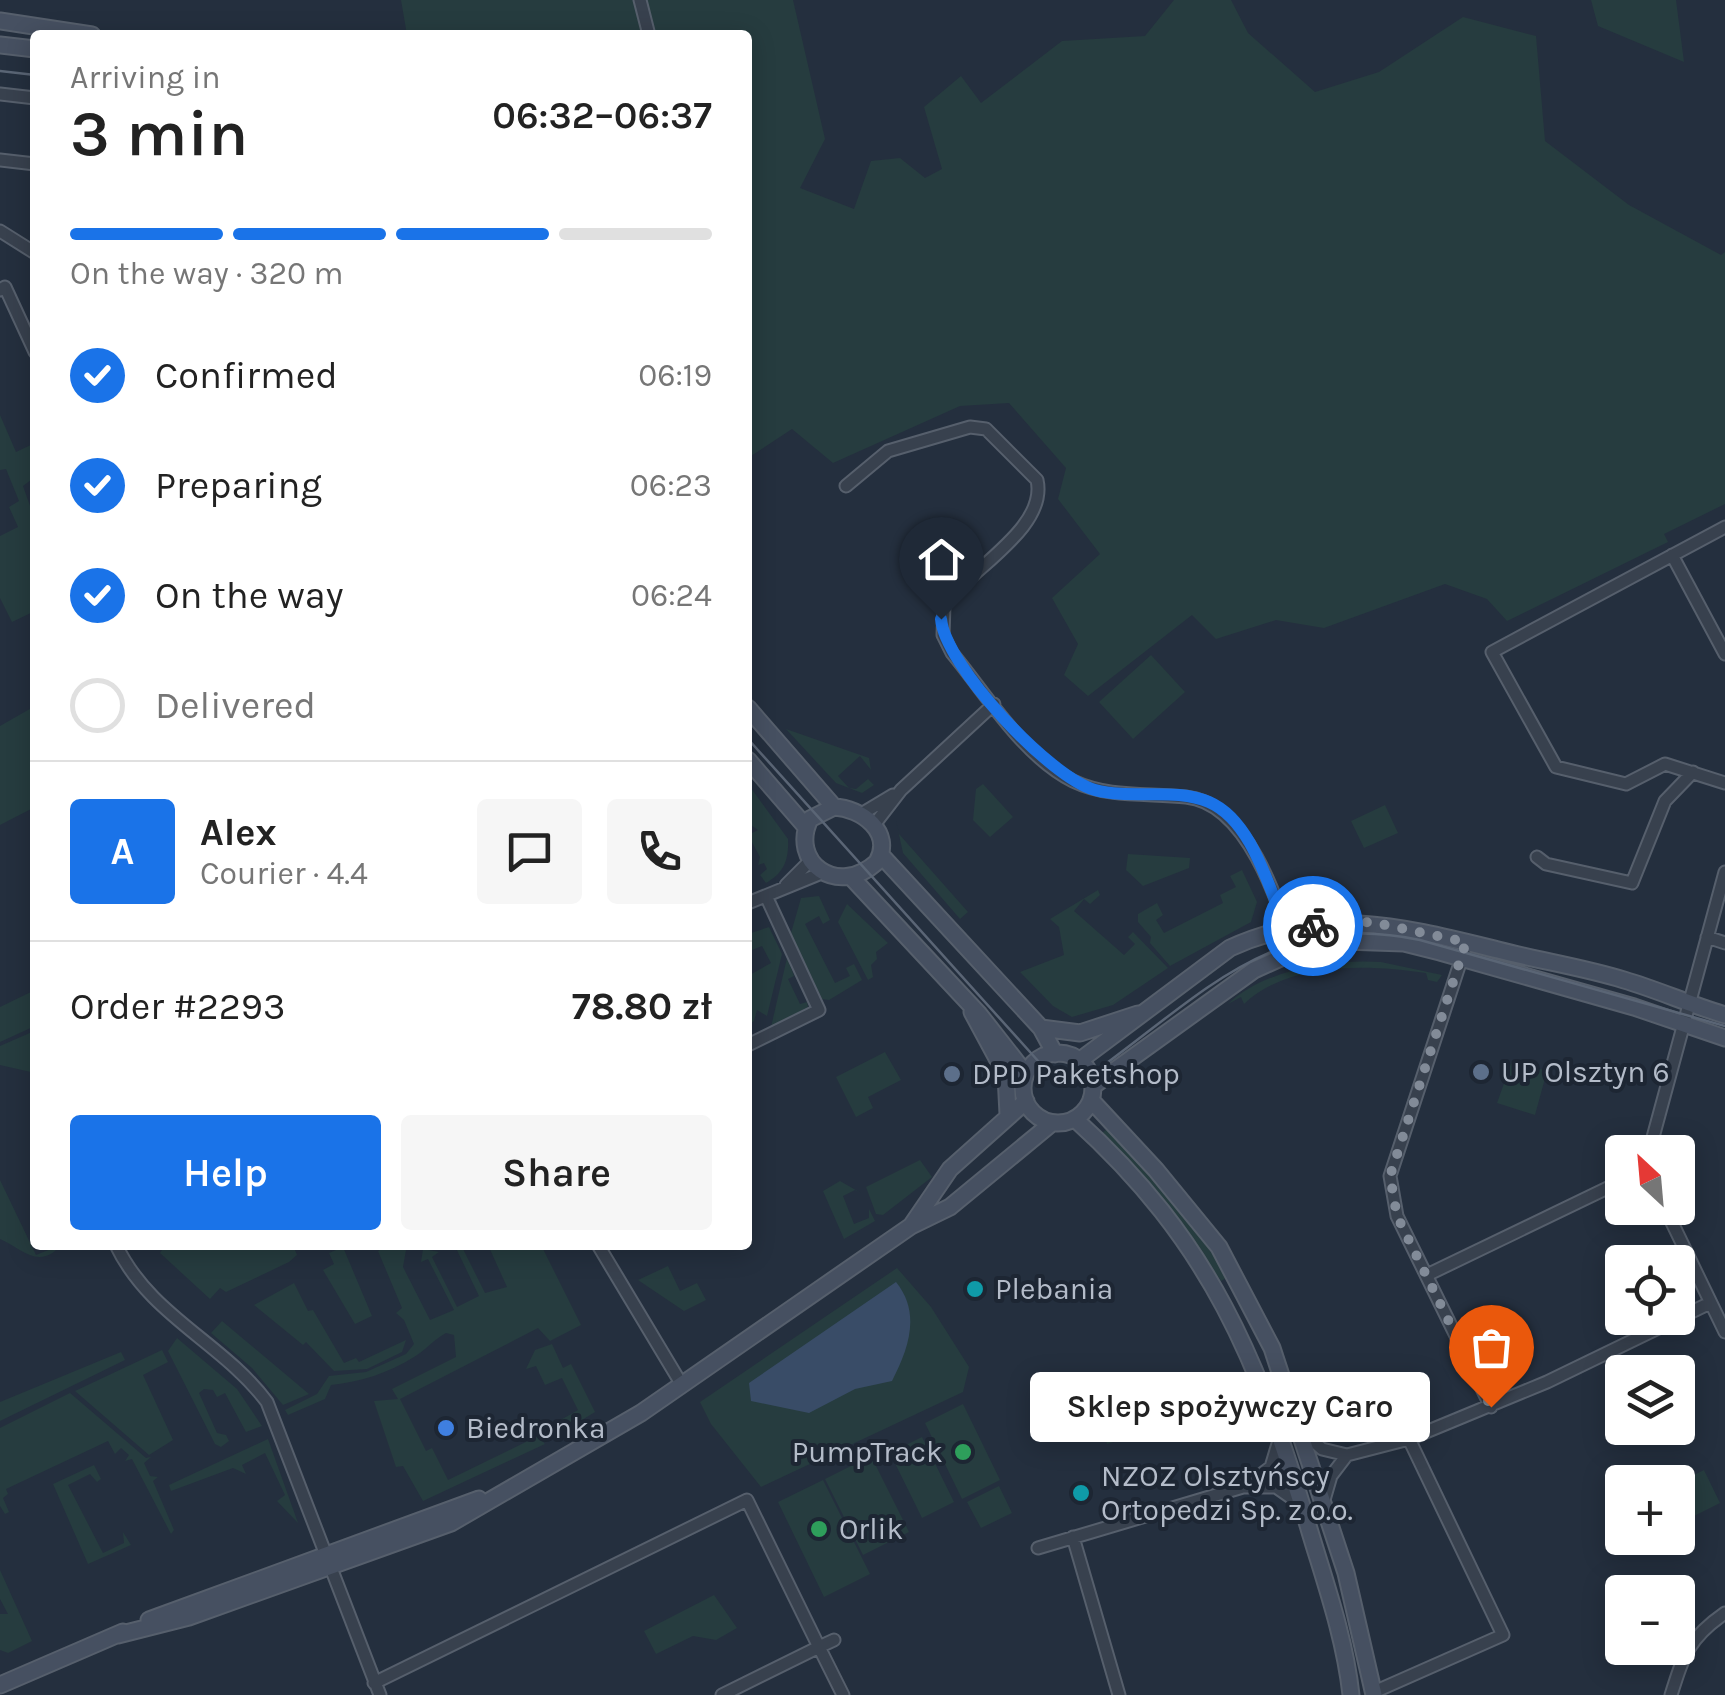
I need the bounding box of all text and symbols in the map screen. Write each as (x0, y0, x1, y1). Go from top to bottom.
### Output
text: Arriving in (70, 59, 221, 96)
text: 06:32–06:37 (492, 93, 712, 138)
text: 3 min (70, 95, 248, 171)
text: On the way · 320 m (70, 255, 344, 292)
icon: check (70, 348, 125, 403)
text: Confirmed (155, 353, 338, 398)
text: 06:19 (638, 357, 712, 394)
icon: check (70, 458, 125, 513)
text: Preparing (155, 463, 322, 508)
text: 06:23 (630, 467, 712, 504)
pin (899, 517, 984, 620)
icon: home (914, 532, 969, 587)
icon: check (70, 568, 125, 623)
text: On the way (155, 573, 343, 618)
text: 06:24 (631, 577, 712, 614)
text: Delivered (155, 683, 316, 728)
button: chat (477, 799, 582, 904)
button: phone (607, 799, 712, 904)
text: Alex (200, 810, 277, 855)
text: A (111, 829, 134, 874)
text: Courier · 4.4 (200, 855, 368, 892)
courier (1263, 876, 1363, 976)
icon: bike (1286, 899, 1341, 954)
text: Order #2293 (70, 984, 285, 1029)
text: 78.80 zł (572, 984, 712, 1029)
place label: UP Olsztyn 6 (1501, 1054, 1670, 1090)
place label: DPD Paketshop (972, 1056, 1180, 1092)
marker: UP Olsztyn 6 (1470, 1061, 1492, 1083)
marker: DPD Paketshop (941, 1063, 963, 1085)
button: Help (70, 1115, 381, 1230)
button: Share (401, 1115, 712, 1230)
north arrow (1605, 1135, 1695, 1225)
map controls (1605, 1135, 1695, 1665)
button: locate (1605, 1245, 1695, 1335)
place label: Plebania (995, 1271, 1113, 1307)
marker: Plebania (964, 1278, 986, 1300)
pin (1449, 1305, 1534, 1408)
icon: bag (1464, 1320, 1519, 1375)
button: layers (1605, 1355, 1695, 1445)
callout: Sklep spożywczy Caro (1031, 1372, 1431, 1442)
text: Sklep spożywczy Caro (1067, 1388, 1393, 1425)
place label: Biedronka (466, 1410, 606, 1446)
marker: Biedronka (435, 1417, 457, 1439)
place label: PumpTrack (792, 1434, 943, 1470)
marker: PumpTrack (952, 1441, 974, 1463)
place label: NZOZ Olsztyńscy Ortopedzi Sp. z o.o. (1101, 1458, 1353, 1528)
button: + (1605, 1465, 1695, 1555)
marker: NZOZ Olsztyńscy Ortopedzi Sp. z o.o. (1070, 1482, 1092, 1504)
place label: Orlik (839, 1511, 903, 1547)
marker: Orlik (808, 1518, 830, 1540)
button: − (1605, 1575, 1695, 1665)

